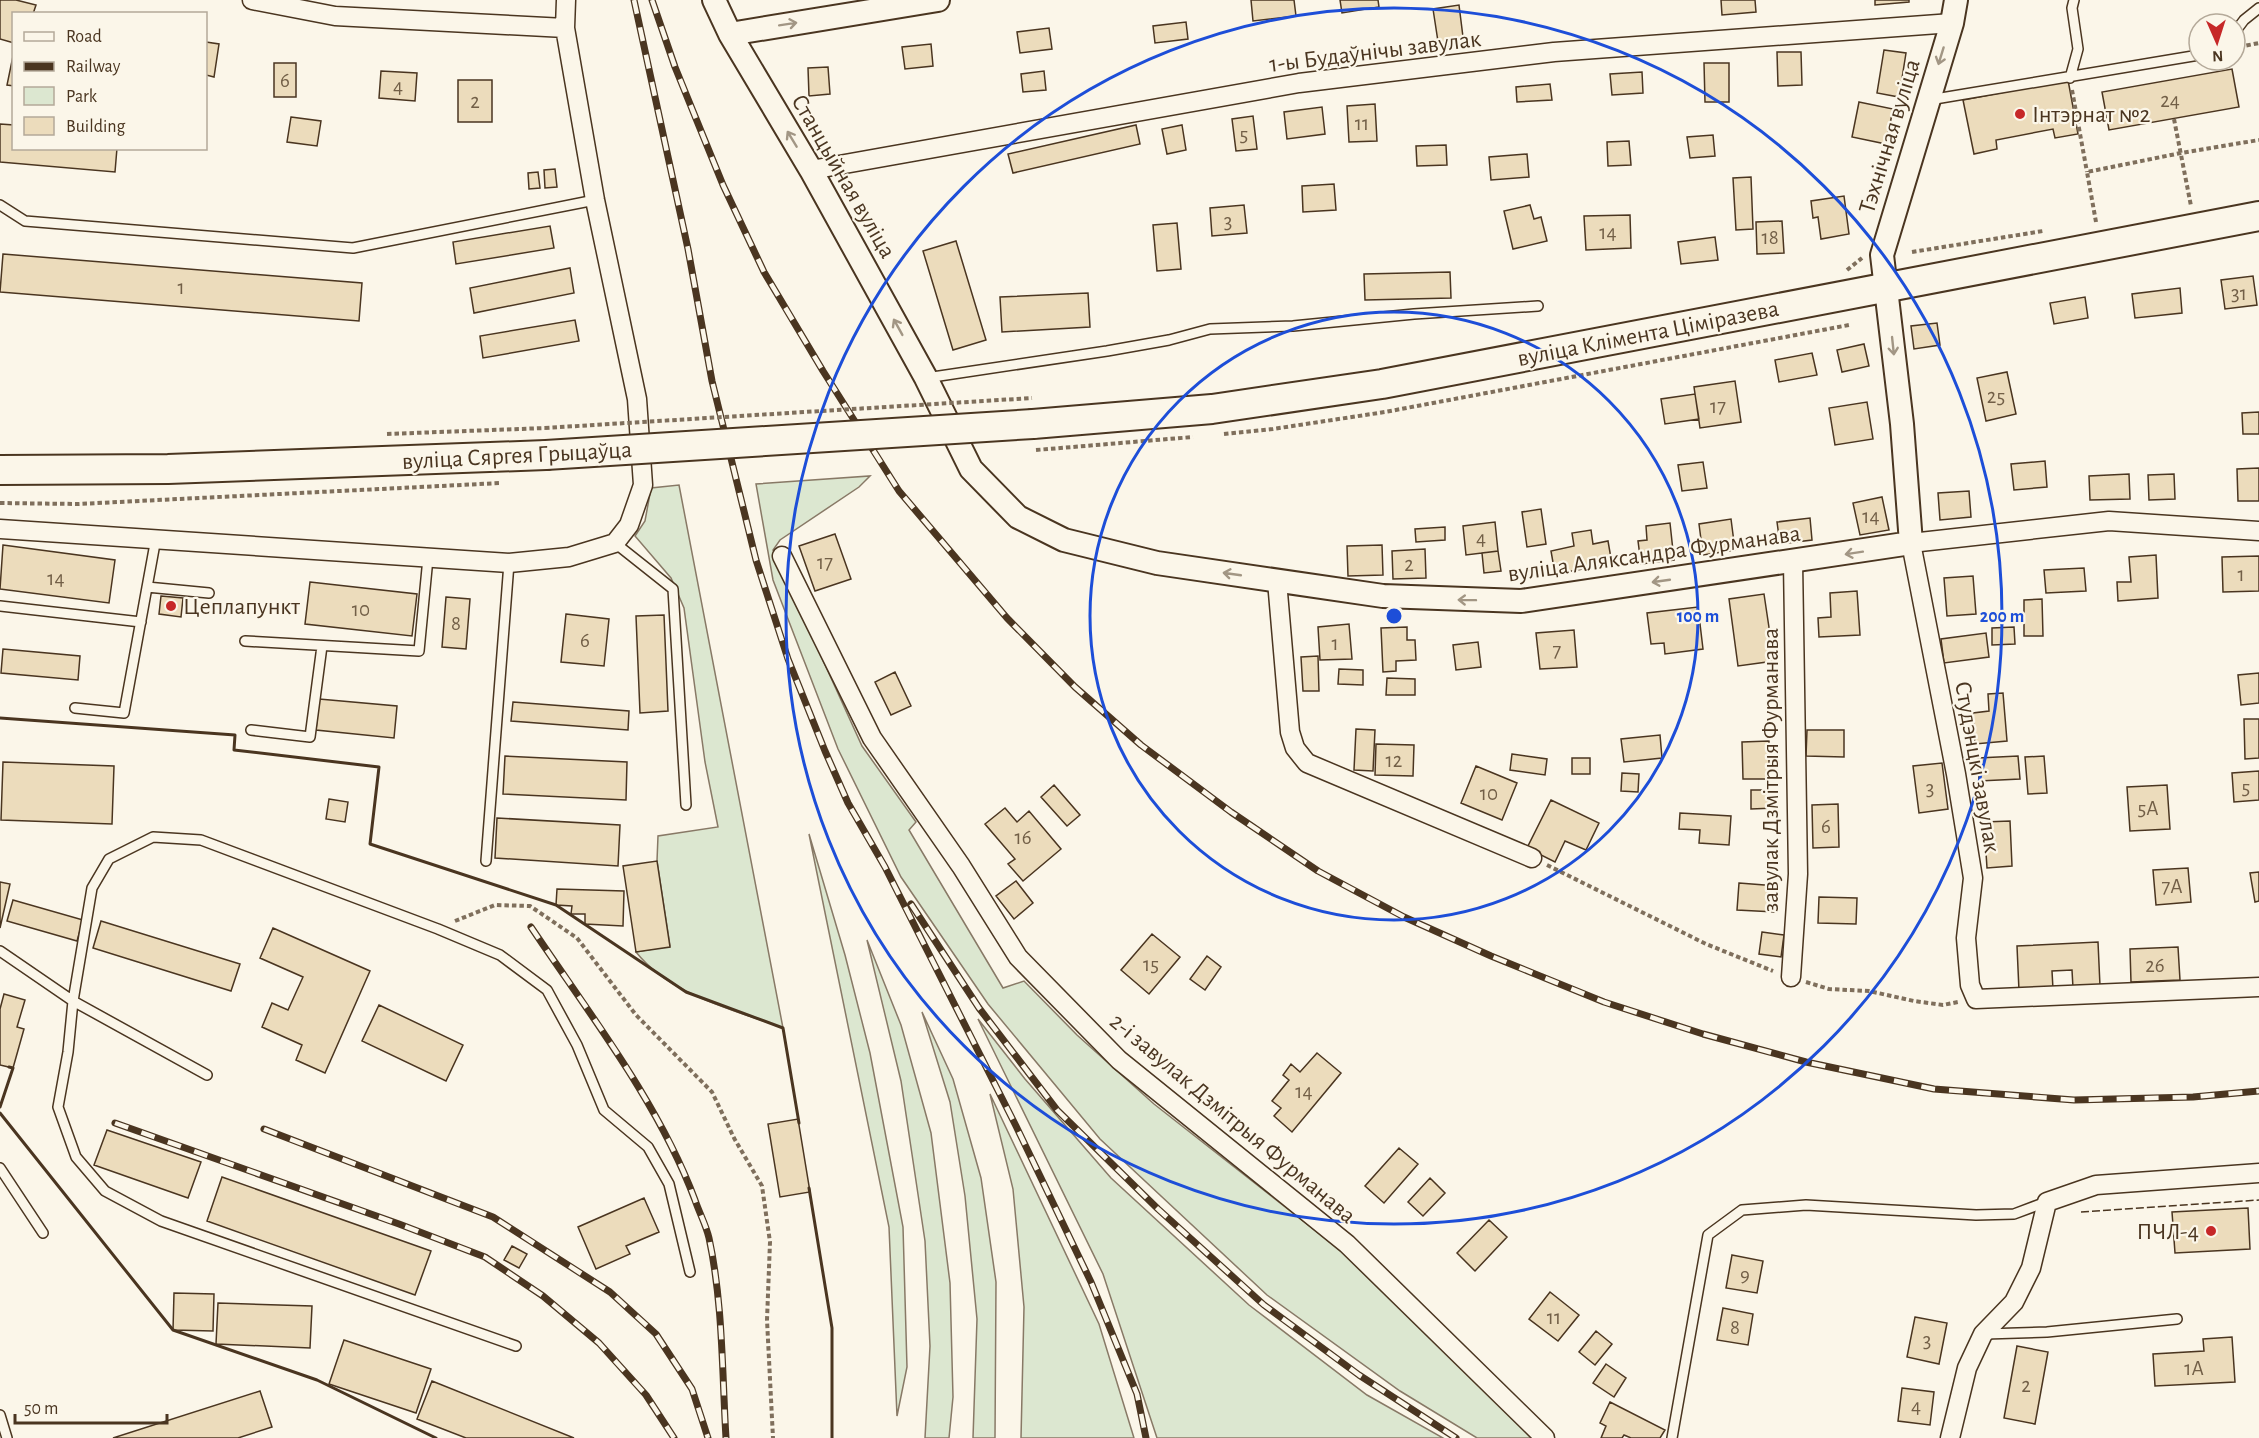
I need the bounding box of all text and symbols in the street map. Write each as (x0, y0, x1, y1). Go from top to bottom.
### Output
legend (12, 12, 207, 150)
north arrow (2187, 12, 2247, 72)
one-way arrow (778, 19, 798, 30)
street label: 1-ы Будаўнічы завулак (1268, 27, 1482, 77)
text: Road (66, 28, 102, 46)
one-way arrow (1935, 46, 1946, 65)
text: N (2212, 48, 2224, 64)
street label: Тэхнічная вуліца (1855, 56, 1925, 216)
text: Railway (66, 58, 121, 76)
house number: 6 (280, 70, 290, 91)
house number: 4 (393, 76, 403, 97)
text: Park (66, 88, 98, 106)
street label: Станцыйная вуліца (787, 90, 900, 263)
house number: 24 (2160, 90, 2180, 111)
house number: 2 (470, 91, 480, 112)
place label: Інтэрнат №2 (2032, 103, 2150, 127)
marker: Інтэрнат №2 (2013, 107, 2027, 121)
house number: 11 (1355, 113, 1369, 134)
text: Building (66, 118, 126, 136)
house number: 5 (1240, 124, 1248, 145)
one-way arrow (786, 130, 797, 148)
house number: 3 (1224, 211, 1232, 232)
house number: 14 (1599, 222, 1617, 243)
house number: 18 (1761, 227, 1779, 248)
house number: 1 (177, 277, 185, 298)
house number: 31 (2231, 283, 2247, 304)
street label: вуліца Клімента Ціміразева (1515, 297, 1781, 371)
one-way arrow (892, 318, 903, 336)
one-way arrow (1888, 335, 1899, 355)
house number: 25 (1987, 386, 2005, 407)
house number: 17 (1710, 396, 1726, 417)
street label: вуліца Сяргея Грыцаўца (401, 438, 633, 474)
house number: 14 (1862, 506, 1880, 527)
street label: вуліца Аляксандра Фурманава (1506, 522, 1802, 586)
house number: 4 (1476, 528, 1486, 549)
one-way arrow (1844, 547, 1864, 558)
house number: 17 (817, 552, 833, 573)
house number: 2 (1404, 554, 1414, 575)
house number: 1 (2237, 564, 2245, 585)
house number: 14 (47, 568, 65, 589)
one-way arrow (1222, 569, 1242, 580)
one-way arrow (1651, 576, 1671, 587)
place label: Цеплапункт (183, 595, 300, 619)
one-way arrow (1458, 595, 1478, 606)
marker: Цеплапункт (164, 599, 178, 613)
house number: 10 (352, 599, 370, 620)
centre of rings (1384, 606, 1404, 626)
text: 100 m (1677, 608, 1719, 626)
text: 200 m (1980, 608, 2024, 626)
house number: 8 (451, 613, 461, 634)
street label: завулак Дзмітрыя Фурманава (1759, 628, 1783, 912)
house number: 6 (580, 630, 590, 651)
house number: 1 (1331, 633, 1339, 654)
house number: 7 (1553, 640, 1562, 661)
street label: Студэнцкі завулак (1950, 680, 2004, 855)
house number: 12 (1386, 750, 1402, 771)
house number: 5 (2242, 777, 2250, 798)
house number: 3 (1926, 778, 1934, 799)
house number: 10 (1480, 783, 1498, 804)
house number: 5А (2137, 798, 2159, 819)
house number: 6 (1821, 816, 1831, 837)
house number: 16 (1014, 827, 1032, 848)
house number: 7А (2161, 876, 2183, 897)
house number: 15 (1143, 954, 1159, 975)
house number: 26 (2145, 955, 2165, 976)
street label: 2-і завулак Дзмітрыя Фурманава (1105, 1009, 1360, 1228)
house number: 14 (1295, 1081, 1313, 1102)
place label: ПЧЛ-4 (2137, 1220, 2199, 1244)
marker: ПЧЛ-4 (2204, 1224, 2218, 1238)
house number: 9 (1740, 1264, 1750, 1285)
house number: 11 (1547, 1307, 1561, 1328)
house number: 8 (1730, 1317, 1740, 1338)
house number: 3 (1923, 1330, 1931, 1351)
house number: 1А (2184, 1358, 2204, 1379)
house number: 2 (2021, 1375, 2031, 1396)
scale bar (15, 1387, 166, 1425)
house number: 4 (1911, 1396, 1921, 1417)
text: 50 m (24, 1400, 58, 1418)

